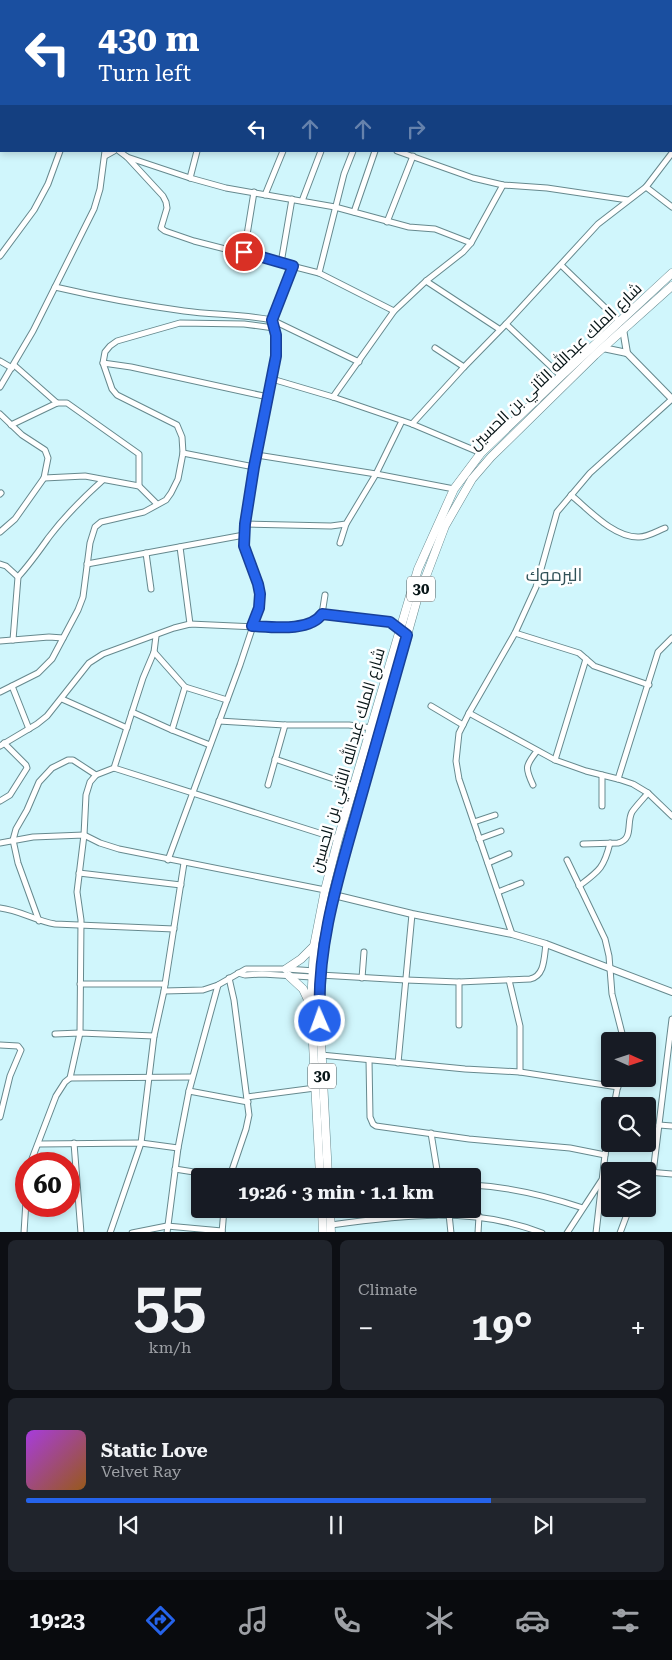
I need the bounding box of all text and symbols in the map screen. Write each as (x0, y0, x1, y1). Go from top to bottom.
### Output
text: 430 m (98, 19, 199, 60)
icon: left (15, 20, 80, 85)
text: Turn left (98, 61, 191, 86)
icon: left (243, 115, 271, 143)
icon: ahead (296, 115, 324, 143)
icon: ahead (349, 115, 377, 143)
icon: right (402, 115, 430, 143)
pin (223, 231, 265, 273)
icon: arrive (230, 238, 258, 266)
street label: شارع الملك عبدالله الثاني بن الحسين (464, 278, 648, 457)
district label: اليرموك (526, 564, 582, 586)
road number: 30 (407, 576, 435, 602)
street label: شارع الملك عبدالله الثاني بن الحسين (305, 645, 393, 876)
position arrow (293, 994, 345, 1046)
north arrow (601, 1032, 656, 1088)
map controls (601, 1032, 656, 1217)
road number: 30 (308, 1064, 336, 1088)
button: search (601, 1097, 656, 1152)
speed limit sign: 60 (15, 1152, 80, 1217)
button: layers (601, 1162, 656, 1217)
text: 19:26 · 3 min · 1.1 km (238, 1181, 434, 1204)
text: 55 (134, 1267, 206, 1343)
text: Climate (358, 1280, 417, 1299)
text: 19° (471, 1305, 533, 1349)
text: − (358, 1312, 374, 1345)
text: + (630, 1312, 646, 1345)
text: km/h (149, 1338, 191, 1357)
text: Static Love (101, 1439, 208, 1462)
text: Velvet Ray (101, 1462, 181, 1481)
icon: previous (115, 1511, 143, 1539)
icon: pause (322, 1511, 350, 1539)
icon: next (529, 1511, 557, 1539)
icon: directions (143, 1603, 178, 1638)
icon: music (236, 1603, 271, 1638)
icon: phone (329, 1603, 364, 1638)
icon: climate (422, 1603, 457, 1638)
icon: car (515, 1603, 550, 1638)
icon: filters (608, 1603, 643, 1638)
text: 19:23 (29, 1608, 85, 1633)

